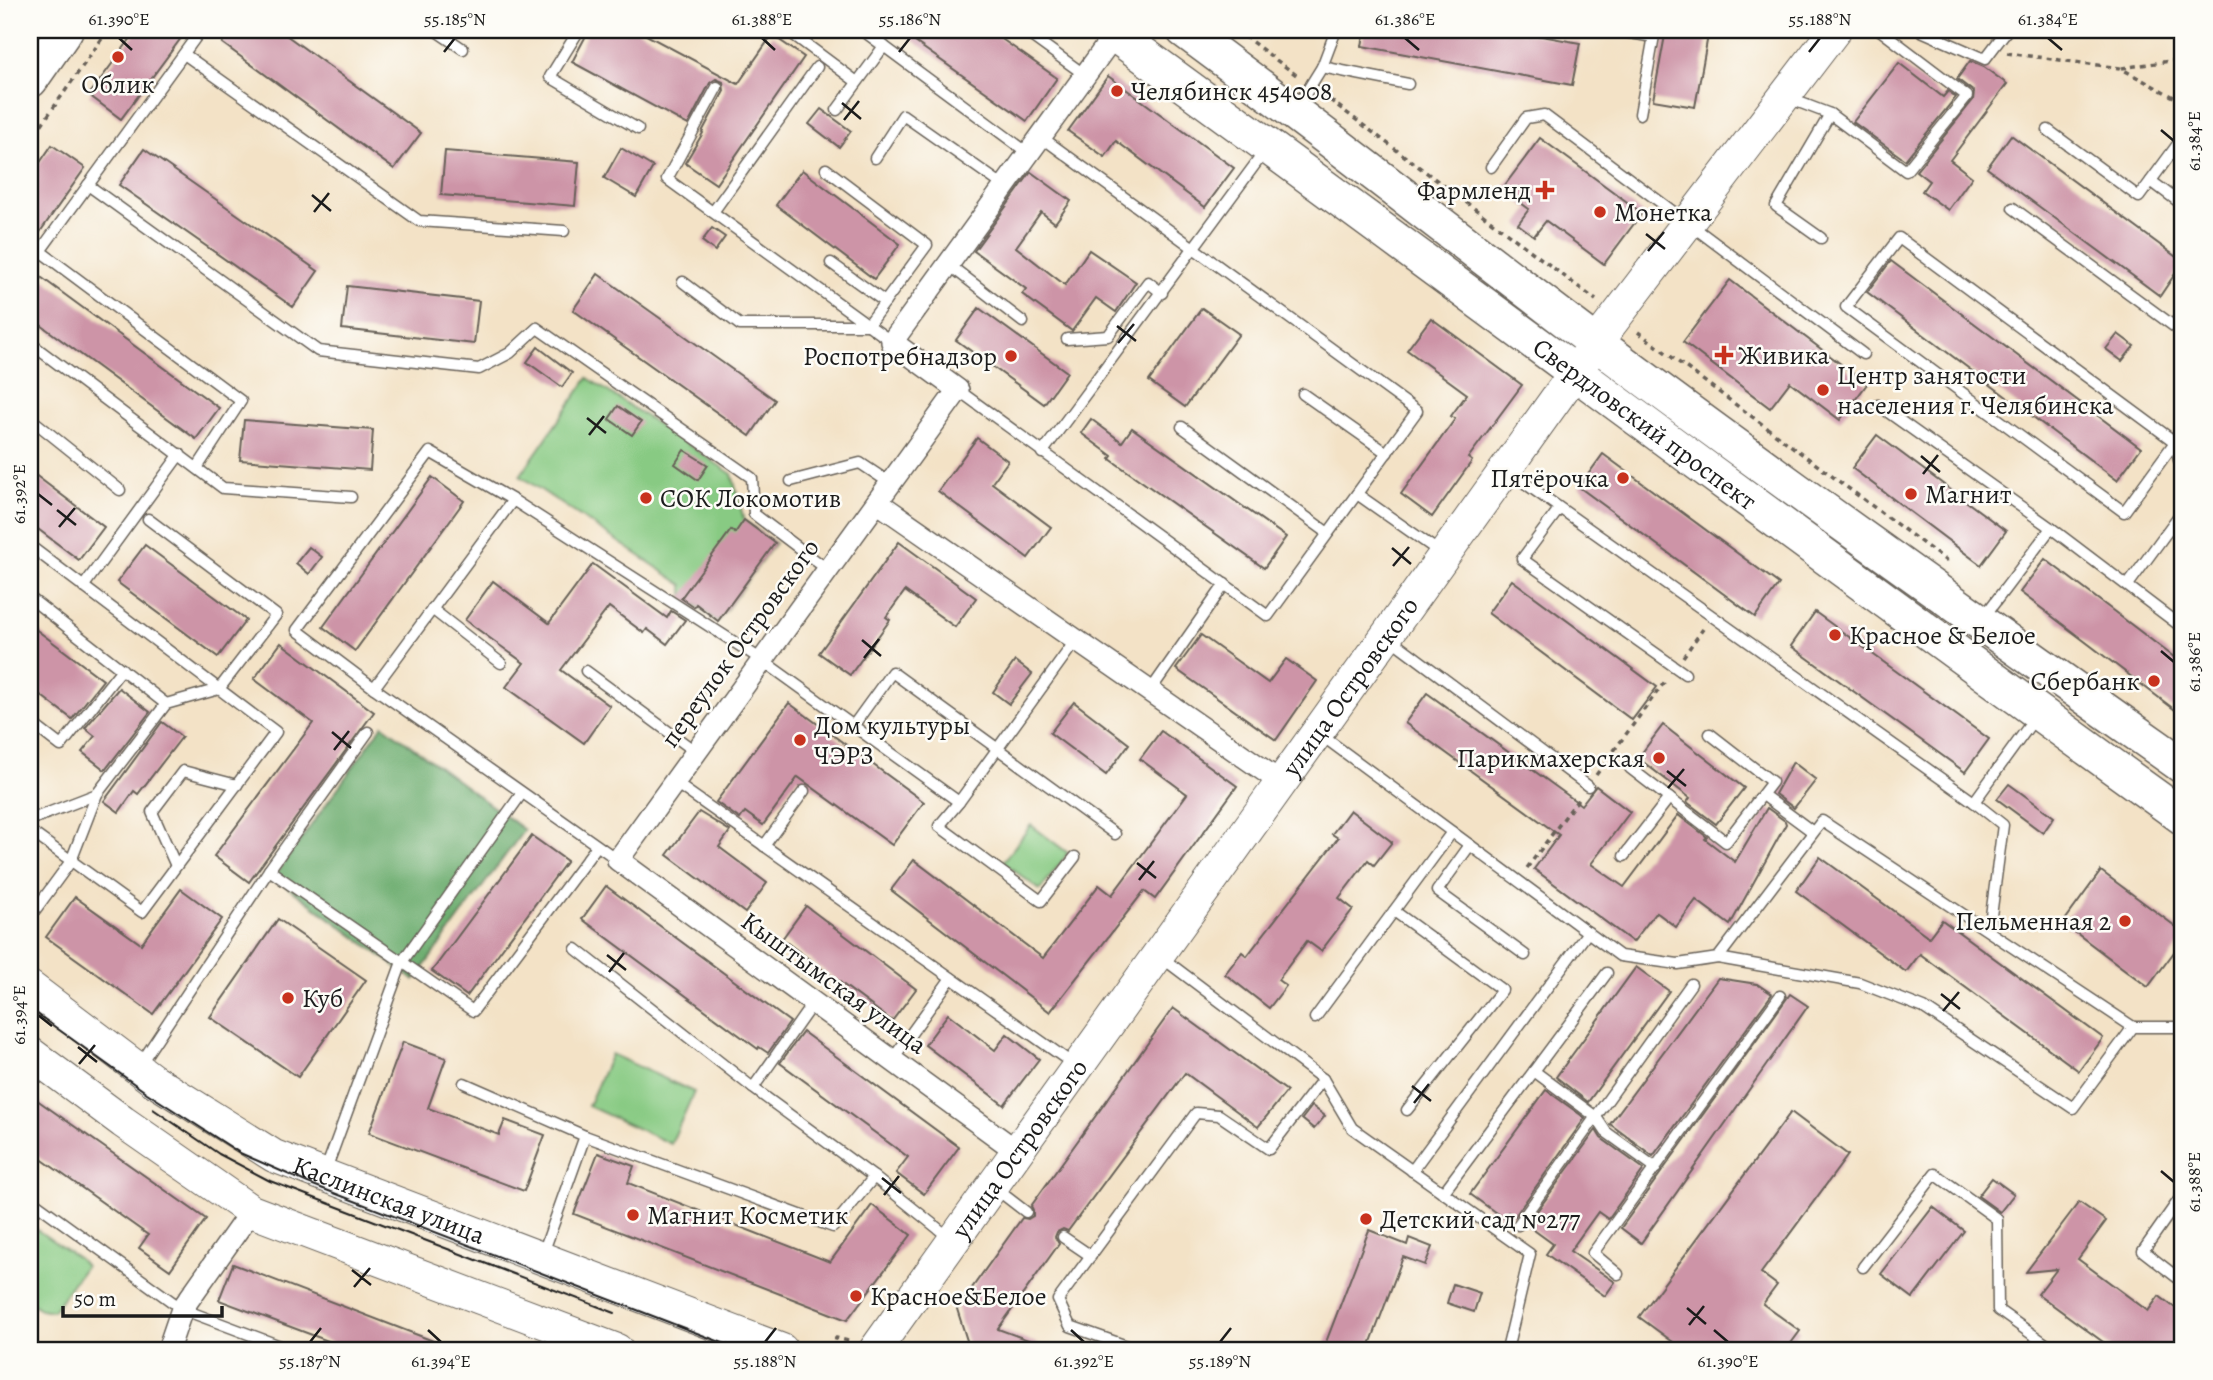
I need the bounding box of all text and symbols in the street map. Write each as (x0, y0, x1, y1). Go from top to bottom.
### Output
text: 61.390°E (88, 7, 150, 31)
text: 55.185°N (424, 7, 486, 31)
text: 61.388°E (732, 7, 792, 31)
text: 55.186°N (879, 7, 941, 31)
text: 61.386°E (1375, 7, 1435, 31)
text: 55.188°N (1789, 7, 1852, 31)
text: 61.384°E (2018, 7, 2078, 31)
marker: Облик (110, 49, 126, 65)
place label: Облик (81, 67, 155, 102)
place label: Челябинск 454008 (1131, 74, 1332, 109)
marker: Челябинск 454008 (1109, 83, 1125, 99)
text: 61.384°E (2182, 111, 2206, 171)
place label: Фармленд (1417, 173, 1531, 208)
marker: Фармленд (1537, 182, 1553, 198)
place label: Монетка (1614, 195, 1712, 230)
marker: Монетка (1592, 204, 1608, 220)
street label: Свердловский проспект (1526, 330, 1764, 518)
place label: Живика (1738, 338, 1830, 373)
place label: Роспотребнадзор (803, 339, 997, 374)
marker: Живика (1716, 347, 1732, 363)
marker: Роспотребнадзор (1003, 348, 1019, 364)
place label: Центр занятости населения г. Челябинска (1837, 358, 2114, 423)
marker: Центр занятости населения г. Челябинска (1815, 382, 1831, 398)
place label: Пятёрочка (1490, 461, 1609, 496)
text: 61.392°E (7, 464, 31, 524)
marker: Пятёрочка (1615, 470, 1631, 486)
place label: Магнит (1925, 477, 2012, 512)
place label: СОК Локомотив (660, 481, 841, 516)
marker: Магнит (1903, 486, 1919, 502)
marker: СОК Локомотив (638, 490, 654, 506)
street label: переулок Островского (652, 532, 828, 754)
street label: улица Островского (1273, 590, 1426, 784)
place label: Красное & Белое (1849, 618, 2036, 653)
marker: Красное & Белое (1827, 627, 1843, 643)
text: 61.386°E (2182, 632, 2206, 692)
place label: Сбербанк (2031, 664, 2140, 699)
marker: Сбербанк (2146, 673, 2162, 689)
place label: Дом культуры ЧЭРЗ (814, 708, 970, 773)
marker: Дом культуры ЧЭРЗ (792, 732, 808, 748)
place label: Парикмахерская (1457, 741, 1645, 776)
marker: Парикмахерская (1651, 750, 1667, 766)
street label: Кыштымская улица (734, 904, 934, 1062)
place label: Пельменная 2 (1955, 904, 2111, 939)
marker: Пельменная 2 (2117, 913, 2133, 929)
place label: Куб (302, 981, 343, 1016)
text: 61.394°E (7, 985, 31, 1045)
marker: Куб (280, 990, 296, 1006)
street label: улица Островского (943, 1052, 1096, 1246)
street label: Каслинская улица (288, 1147, 490, 1252)
text: 61.388°E (2182, 1152, 2206, 1212)
place label: Магнит Косметик (647, 1198, 848, 1233)
place label: Детский сад №277 (1380, 1202, 1580, 1237)
marker: Магнит Косметик (625, 1207, 641, 1223)
marker: Детский сад №277 (1358, 1211, 1374, 1227)
scale bar (63, 1275, 222, 1319)
place label: Красное&Белое (870, 1279, 1047, 1314)
text: 50 m (74, 1285, 116, 1313)
marker: Красное&Белое (848, 1288, 864, 1304)
text: 55.187°N (279, 1349, 341, 1373)
text: 61.394°E (411, 1349, 471, 1373)
text: 55.188°N (734, 1349, 797, 1373)
text: 61.392°E (1054, 1349, 1114, 1373)
text: 55.189°N (1189, 1349, 1251, 1373)
text: 61.390°E (1697, 1349, 1759, 1373)

